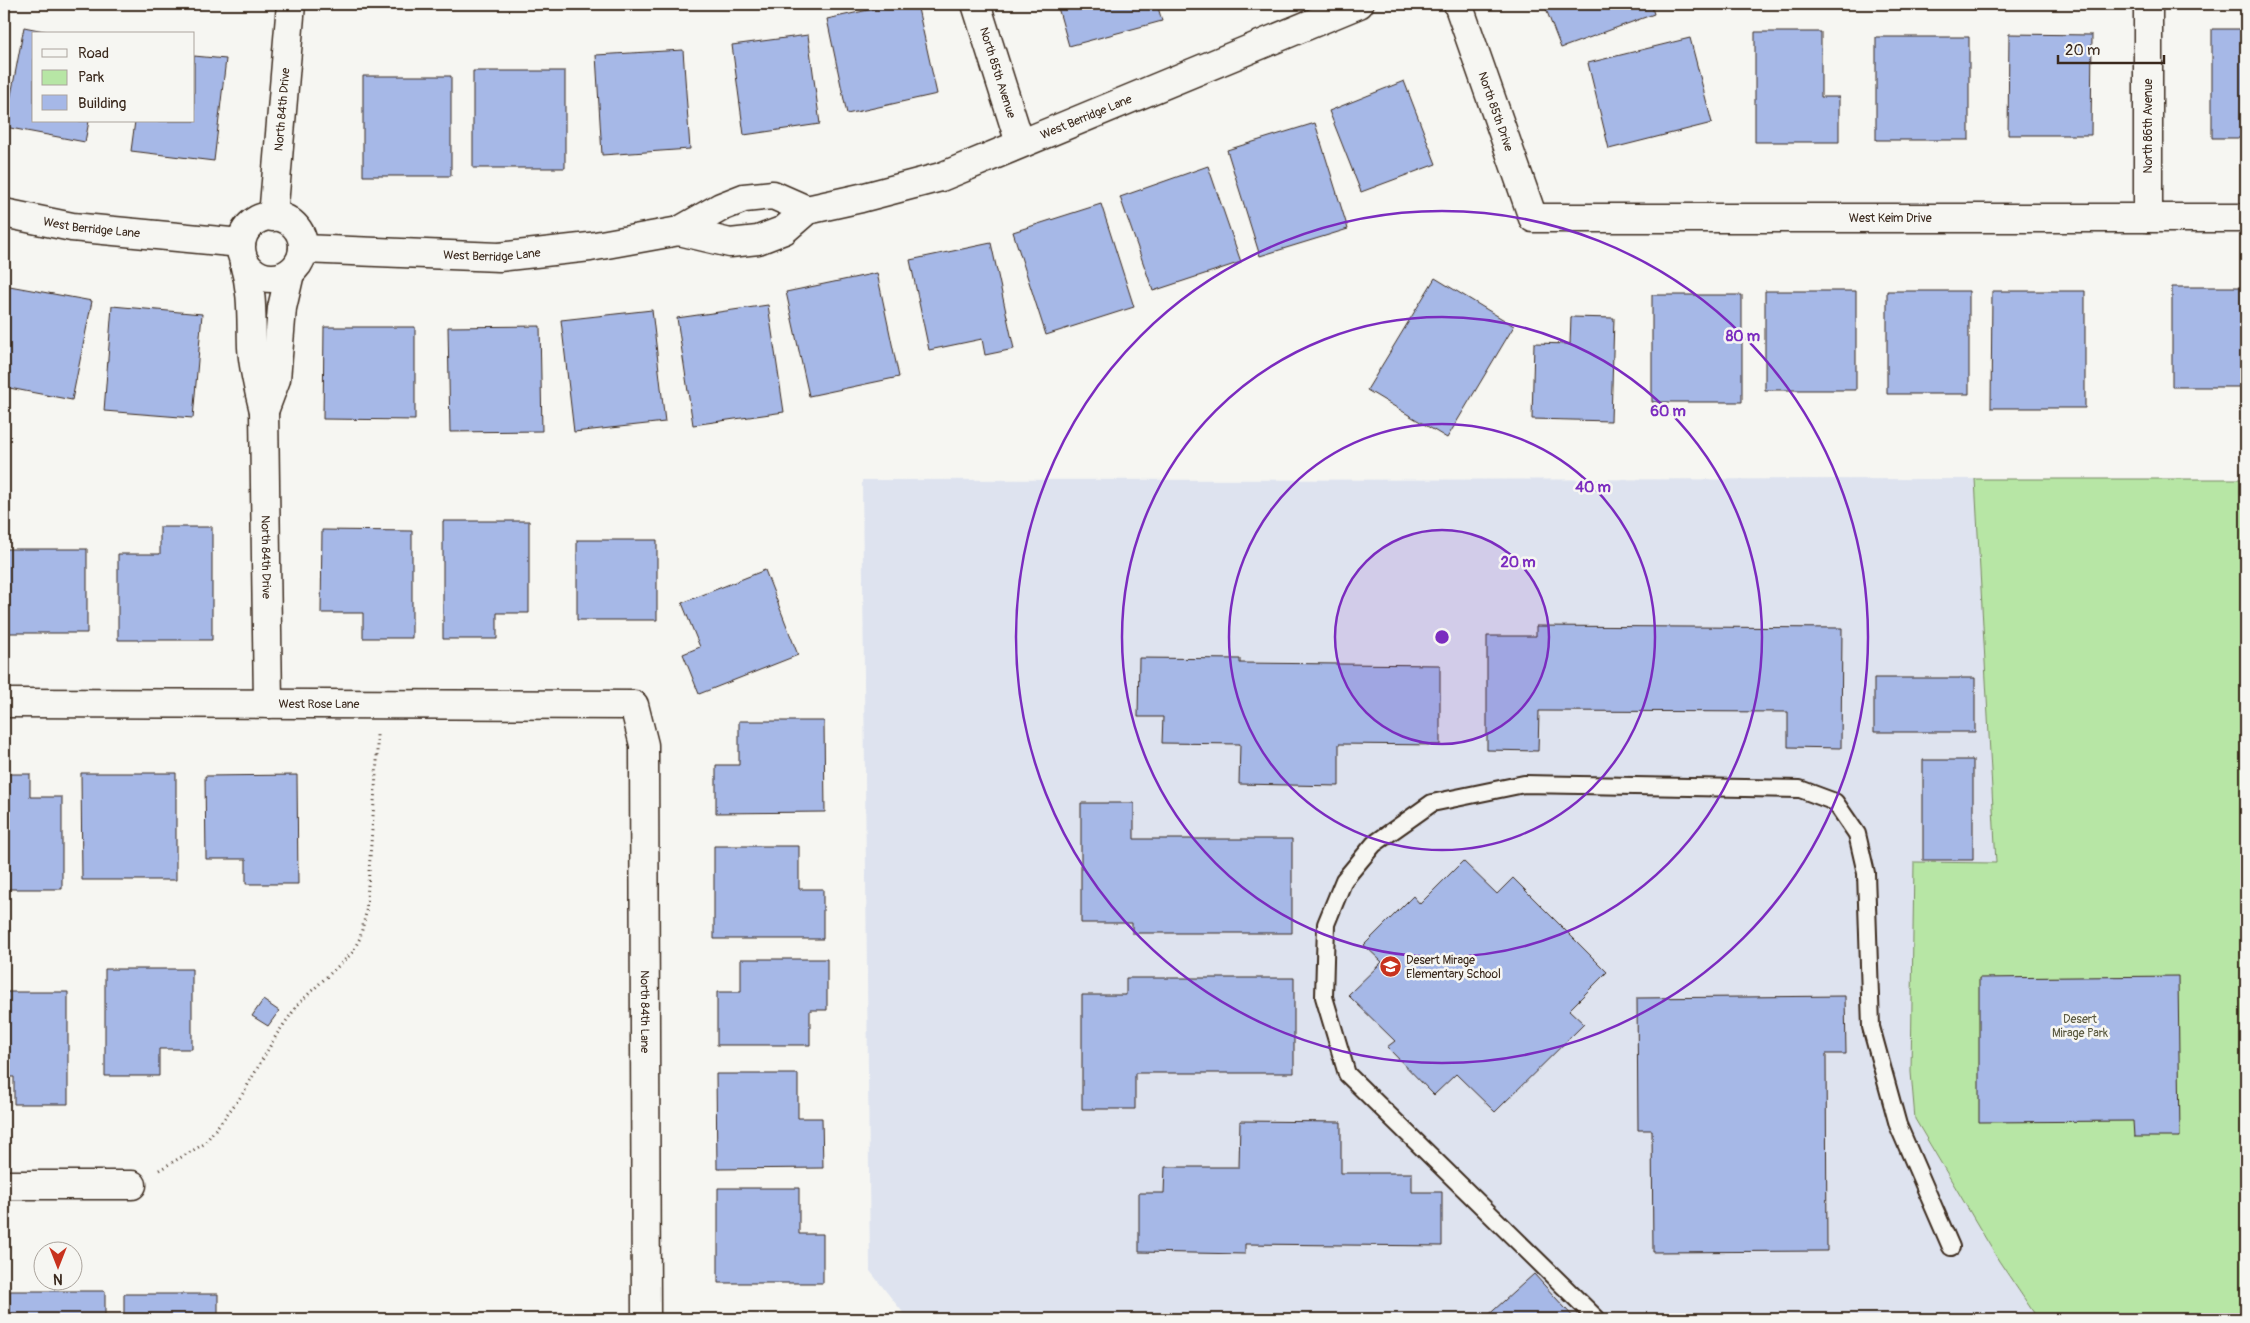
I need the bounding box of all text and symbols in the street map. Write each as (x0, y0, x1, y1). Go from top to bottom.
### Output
street label: North 85th Avenue (976, 25, 1019, 120)
legend (32, 32, 195, 122)
scale bar (2058, 32, 2164, 64)
text: 20 m (2065, 41, 2100, 60)
text: Road (78, 44, 109, 63)
street label: North 84th Drive (271, 67, 293, 152)
text: Park (78, 68, 105, 87)
street label: North 85th Drive (1475, 70, 1517, 153)
street label: North 86th Avenue (2141, 78, 2156, 173)
street label: West Berridge Lane (1038, 91, 1134, 143)
text: Building (78, 94, 126, 113)
street label: West Keim Drive (1849, 211, 1932, 226)
street label: West Berridge Lane (42, 214, 141, 241)
street label: West Berridge Lane (443, 245, 541, 265)
text: 80 m (1726, 327, 1760, 346)
text: 60 m (1650, 402, 1686, 421)
text: 40 m (1575, 478, 1611, 497)
street label: North 84th Drive (258, 515, 274, 599)
text: 20 m (1500, 553, 1536, 572)
centre of rings (1433, 628, 1451, 646)
street label: West Rose Lane (278, 696, 360, 712)
place label: Desert Mirage Elementary School (1406, 953, 1501, 982)
school or university icon: Desert Mirage Elementary School (1378, 955, 1402, 979)
street label: North 84th Lane (637, 970, 653, 1053)
park label: Desert Mirage Park (2052, 1012, 2108, 1041)
north arrow (32, 1240, 82, 1290)
text: N (53, 1270, 63, 1287)

